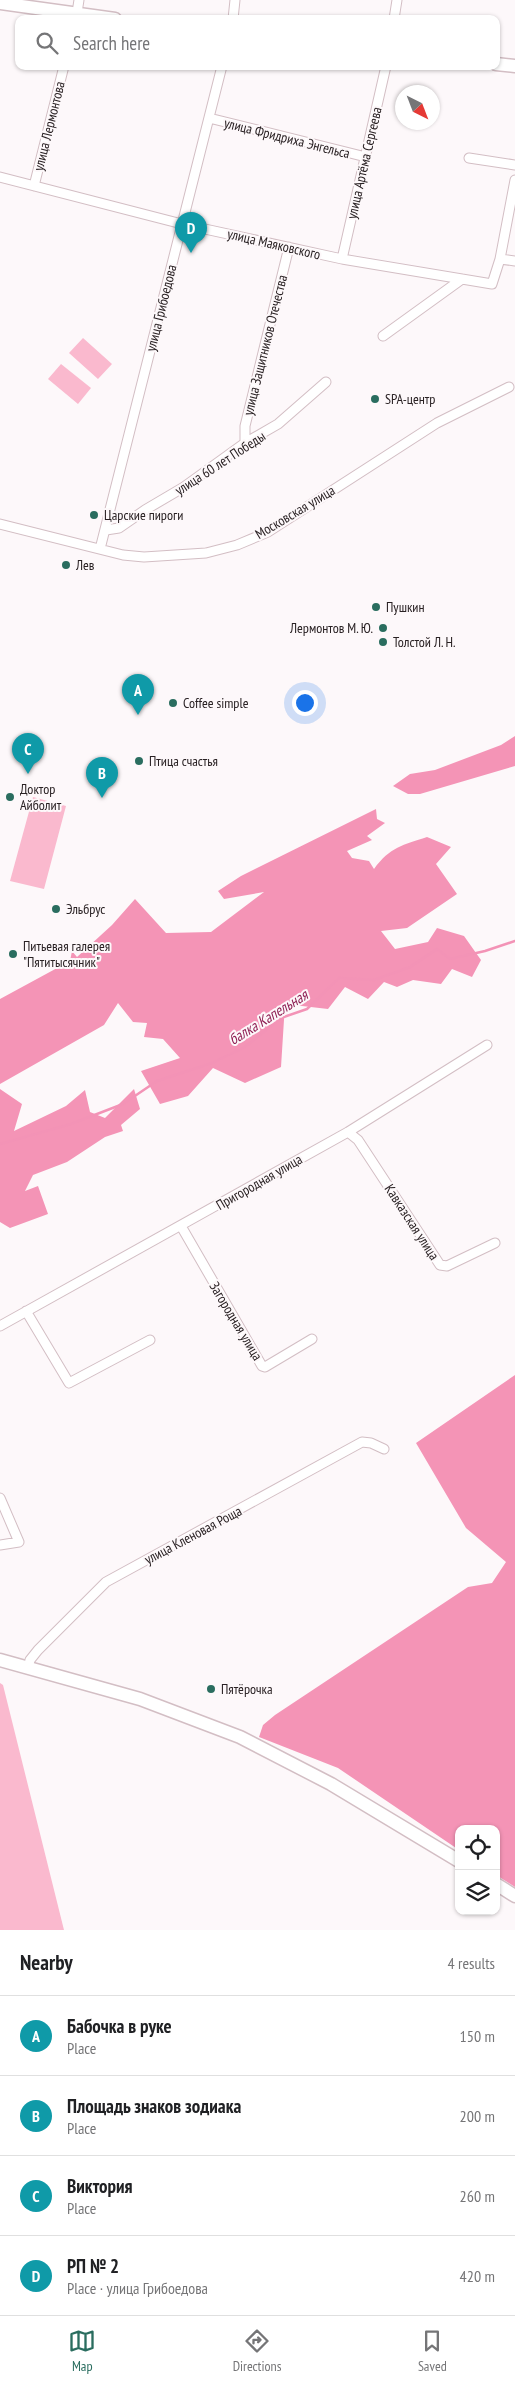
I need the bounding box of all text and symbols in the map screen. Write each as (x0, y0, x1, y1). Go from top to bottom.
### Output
search box (15, 15, 500, 70)
icon: search (33, 29, 61, 57)
text: Search here (73, 31, 150, 55)
street label: улица Лермонтова (29, 79, 69, 173)
north arrow (395, 85, 440, 130)
street label: улица Артёма Сергеева (342, 105, 386, 221)
street label: улица Фридриха Энгельса (222, 114, 352, 162)
pin: D (175, 212, 207, 253)
street label: улица Маяковского (226, 225, 322, 263)
street label: улица Грибоедова (142, 263, 180, 353)
street label: улица Защитников Отечества (239, 273, 291, 417)
place label: SPA-центр (385, 390, 435, 408)
marker: SPA-центр (369, 393, 381, 405)
street label: улица 60 лет Победы (171, 427, 269, 499)
street label: Московская улица (252, 481, 338, 543)
place label: Царские пироги (104, 506, 183, 524)
marker: Царские пироги (88, 509, 100, 521)
place label: Лев (75, 556, 95, 574)
marker: Лев (60, 559, 72, 571)
place label: Пушкин (386, 598, 425, 616)
marker: Пушкин (370, 601, 382, 613)
place label: Лермонтов М. Ю. (289, 619, 373, 637)
marker: Лермонтов М. Ю. (377, 622, 389, 634)
place label: Толстой Л. Н. (393, 633, 455, 651)
marker: Толстой Л. Н. (377, 636, 389, 648)
pin: A (122, 674, 154, 715)
your location (292, 690, 318, 716)
place label: Coffee simple (183, 694, 249, 712)
marker: Coffee simple (167, 697, 179, 709)
pin: C (12, 733, 44, 774)
place label: Птица счастья (149, 752, 218, 770)
marker: Птица счастья (133, 755, 145, 767)
pin: B (86, 757, 118, 798)
place label: Доктор Айболит (20, 780, 62, 814)
marker: Доктор Айболит (4, 791, 16, 803)
place label: Эльбрус (66, 900, 105, 918)
marker: Эльбрус (50, 903, 62, 915)
place label: Питьевая галерея "Пятитысячник" (23, 937, 110, 971)
marker: Питьевая галерея "Пятитысячник" (7, 948, 19, 960)
water label: балка Капельная (225, 985, 312, 1049)
street label: Пригородная улица (213, 1150, 305, 1214)
street label: Кавказская улица (381, 1181, 443, 1263)
street label: Загородная улица (205, 1278, 267, 1364)
street label: улица Кленовая Роща (141, 1502, 245, 1568)
place label: Пятёрочка (221, 1680, 273, 1698)
marker: Пятёрочка (205, 1683, 217, 1695)
map controls (455, 1825, 500, 1915)
button: locate (455, 1825, 500, 1870)
button: layers (455, 1870, 500, 1915)
text: Nearby (20, 1949, 73, 1976)
text: 4 results (448, 1953, 495, 1973)
text: Бабочка в руке (67, 2014, 172, 2038)
text: A (32, 2026, 40, 2046)
text: 150 m (460, 2026, 495, 2046)
text: Place (67, 2038, 96, 2058)
text: Площадь знаков зодиака (67, 2094, 241, 2118)
text: B (32, 2106, 40, 2126)
text: 200 m (460, 2106, 495, 2126)
text: Place (67, 2118, 96, 2138)
text: Виктория (67, 2174, 133, 2198)
text: C (32, 2186, 40, 2206)
text: 260 m (460, 2186, 495, 2206)
text: Place (67, 2198, 96, 2218)
text: РП № 2 (67, 2254, 119, 2278)
text: D (32, 2266, 40, 2286)
text: 420 m (460, 2266, 495, 2286)
text: Place · улица Грибоедова (67, 2278, 208, 2298)
tab: Map (68, 2327, 96, 2375)
tab: Directions (233, 2327, 281, 2375)
tab: Saved (418, 2327, 447, 2375)

